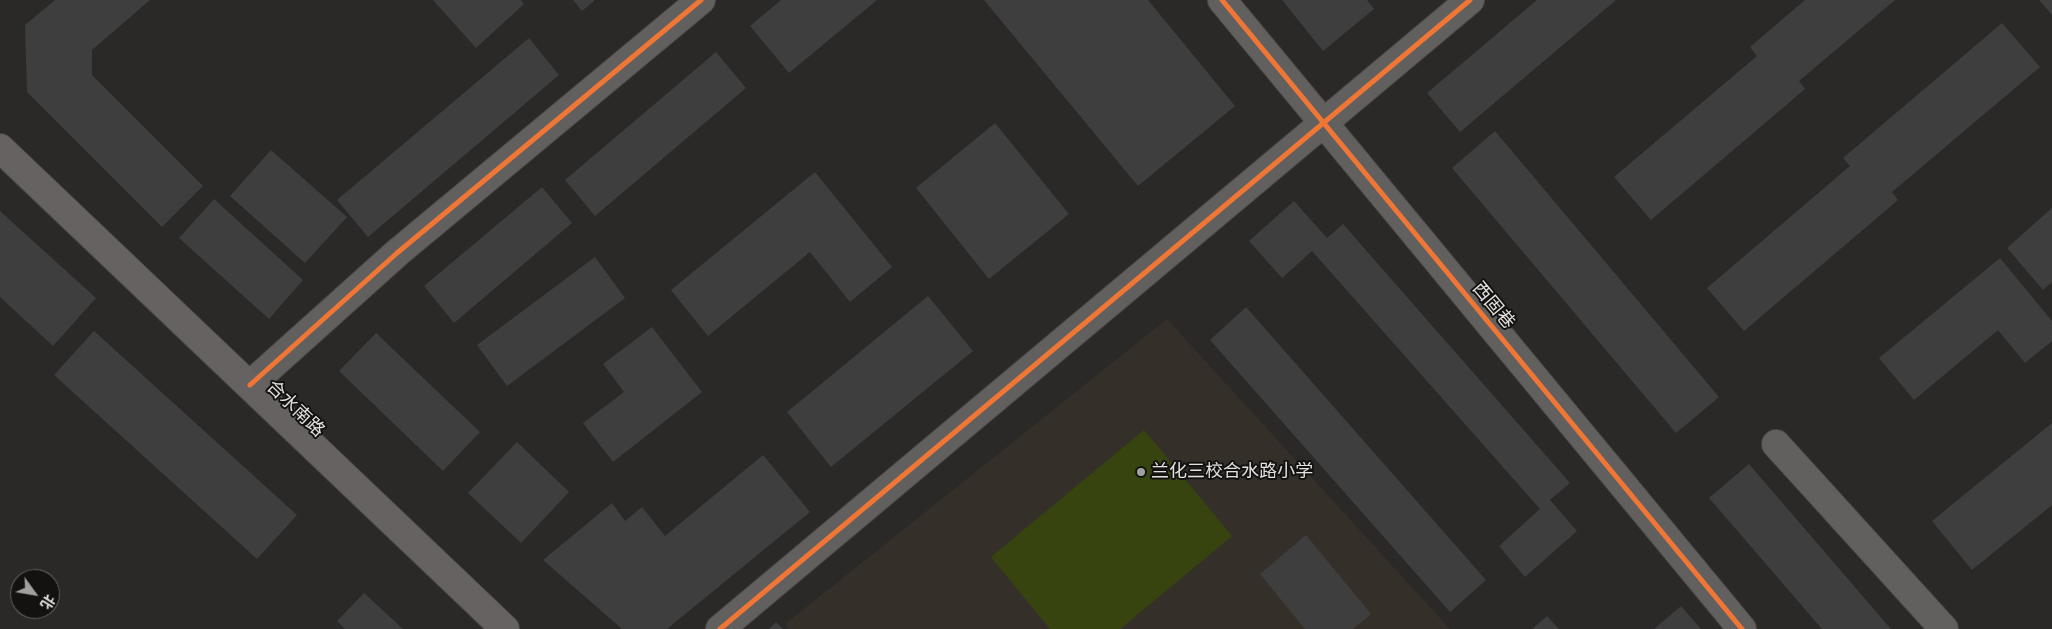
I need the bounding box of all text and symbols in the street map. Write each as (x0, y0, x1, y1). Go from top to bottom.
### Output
street label: 西固巷 (1467, 278, 1519, 334)
street label: 合水南路 (262, 376, 328, 442)
place label: 兰化三校合水路小学 (1151, 461, 1313, 483)
marker: 兰化三校合水路小学 (1135, 466, 1147, 478)
north arrow (10, 569, 60, 619)
text: 北 (37, 592, 57, 612)

